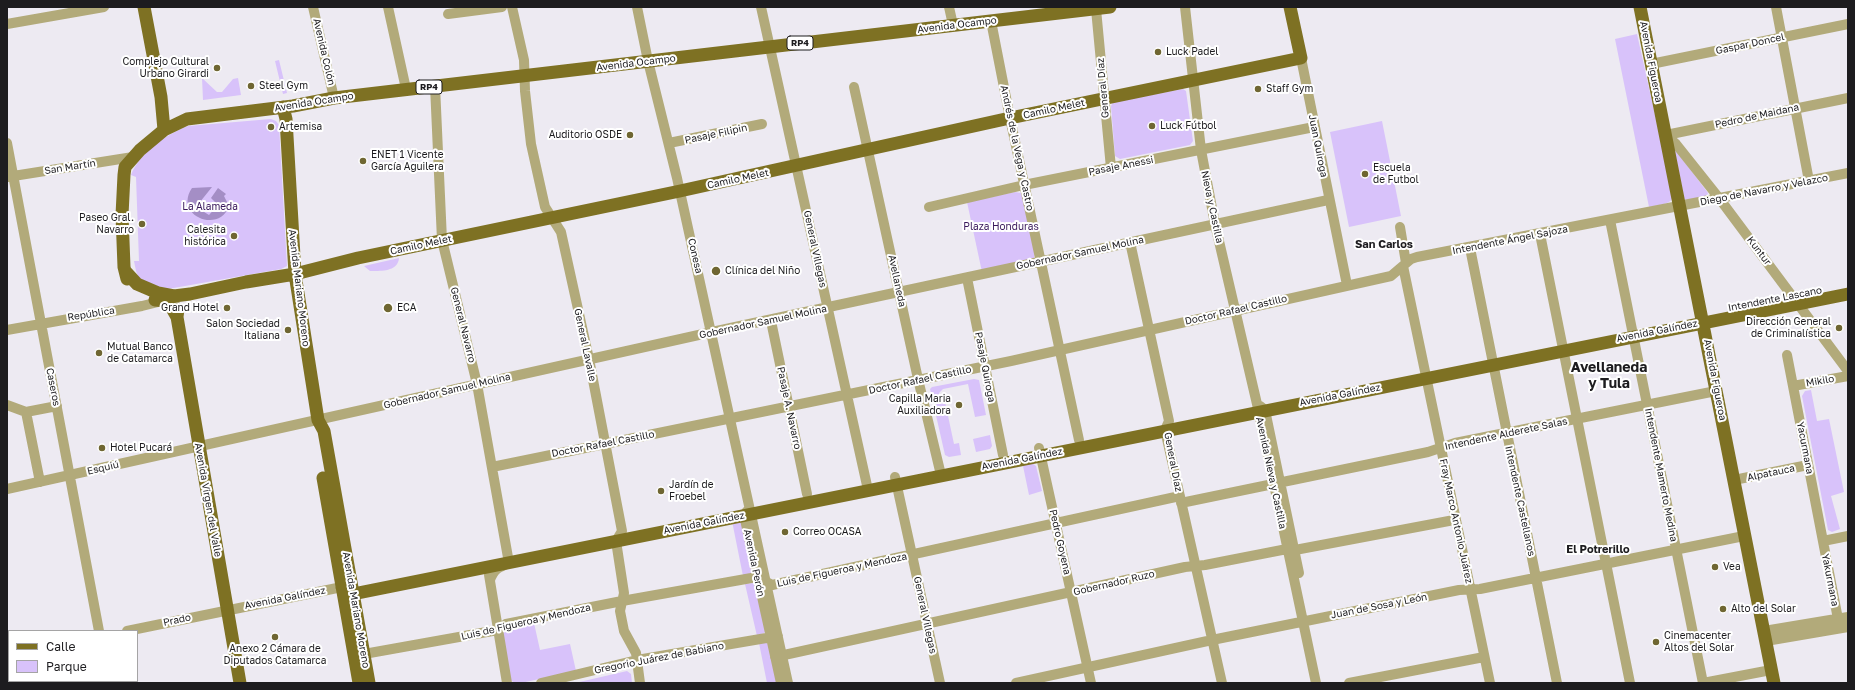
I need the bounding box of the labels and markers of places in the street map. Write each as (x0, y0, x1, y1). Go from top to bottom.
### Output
place label: Luck Padel (1166, 46, 1218, 58)
marker: Luck Padel (1153, 47, 1163, 57)
place label: Complejo Cultural Urbano Girardi (123, 56, 209, 80)
marker: Complejo Cultural Urbano Girardi (212, 63, 222, 73)
place label: Steel Gym (259, 80, 308, 92)
marker: Steel Gym (246, 81, 256, 91)
place label: Staff Gym (1266, 83, 1313, 95)
marker: Staff Gym (1253, 84, 1263, 94)
place label: Luck Fútbol (1160, 120, 1216, 132)
place label: Artemisa (279, 121, 322, 133)
marker: Luck Fútbol (1147, 121, 1157, 131)
marker: Artemisa (266, 122, 276, 132)
place label: Auditorio OSDE (549, 129, 622, 141)
marker: Auditorio OSDE (625, 130, 635, 140)
place label: ENET 1 Vicente García Aguilera (371, 149, 444, 172)
marker: ENET 1 Vicente García Aguilera (358, 156, 368, 166)
place label: Escuela de Futbol (1373, 162, 1419, 186)
marker: Escuela de Futbol (1360, 169, 1370, 179)
place label: Paseo Gral. Navarro (79, 212, 134, 236)
marker: Paseo Gral. Navarro (137, 219, 147, 229)
place label: Calesita histórica (184, 224, 226, 248)
marker: Calesita histórica (229, 231, 239, 241)
marker: Clínica del Niño (710, 265, 722, 277)
place label: Clínica del Niño (725, 265, 800, 277)
place label: Grand Hotel (161, 302, 219, 314)
marker: ECA (382, 302, 394, 314)
place label: ECA (397, 302, 416, 314)
marker: Grand Hotel (222, 303, 232, 313)
place label: Dirección General de Criminalística (1746, 316, 1831, 340)
place label: Salon Sociedad Italiana (206, 318, 280, 342)
marker: Dirección General de Criminalística (1834, 323, 1844, 333)
marker: Salon Sociedad Italiana (283, 325, 293, 335)
place label: Mutual Banco de Catamarca (107, 341, 173, 364)
marker: Mutual Banco de Catamarca (94, 348, 104, 358)
place label: Capilla Maria Auxiliadora (889, 393, 951, 416)
marker: Capilla Maria Auxiliadora (954, 400, 964, 410)
place label: Hotel Pucará (110, 442, 172, 454)
marker: Hotel Pucará (97, 443, 107, 453)
place label: Jardín de Froebel (669, 479, 713, 502)
marker: Jardín de Froebel (656, 486, 666, 496)
place label: Correo OCASA (793, 526, 861, 538)
marker: Correo OCASA (780, 527, 790, 537)
place label: Vea (1723, 561, 1741, 573)
marker: Vea (1710, 562, 1720, 572)
place label: Alto del Solar (1731, 603, 1796, 615)
marker: Alto del Solar (1718, 604, 1728, 614)
place label: Cinemacenter Altos del Solar (1664, 630, 1734, 654)
marker: Anexo 2 Cámara de Diputados Catamarca (270, 632, 280, 642)
marker: Cinemacenter Altos del Solar (1651, 637, 1661, 647)
place label: Anexo 2 Cámara de Diputados Catamarca (224, 643, 326, 666)

